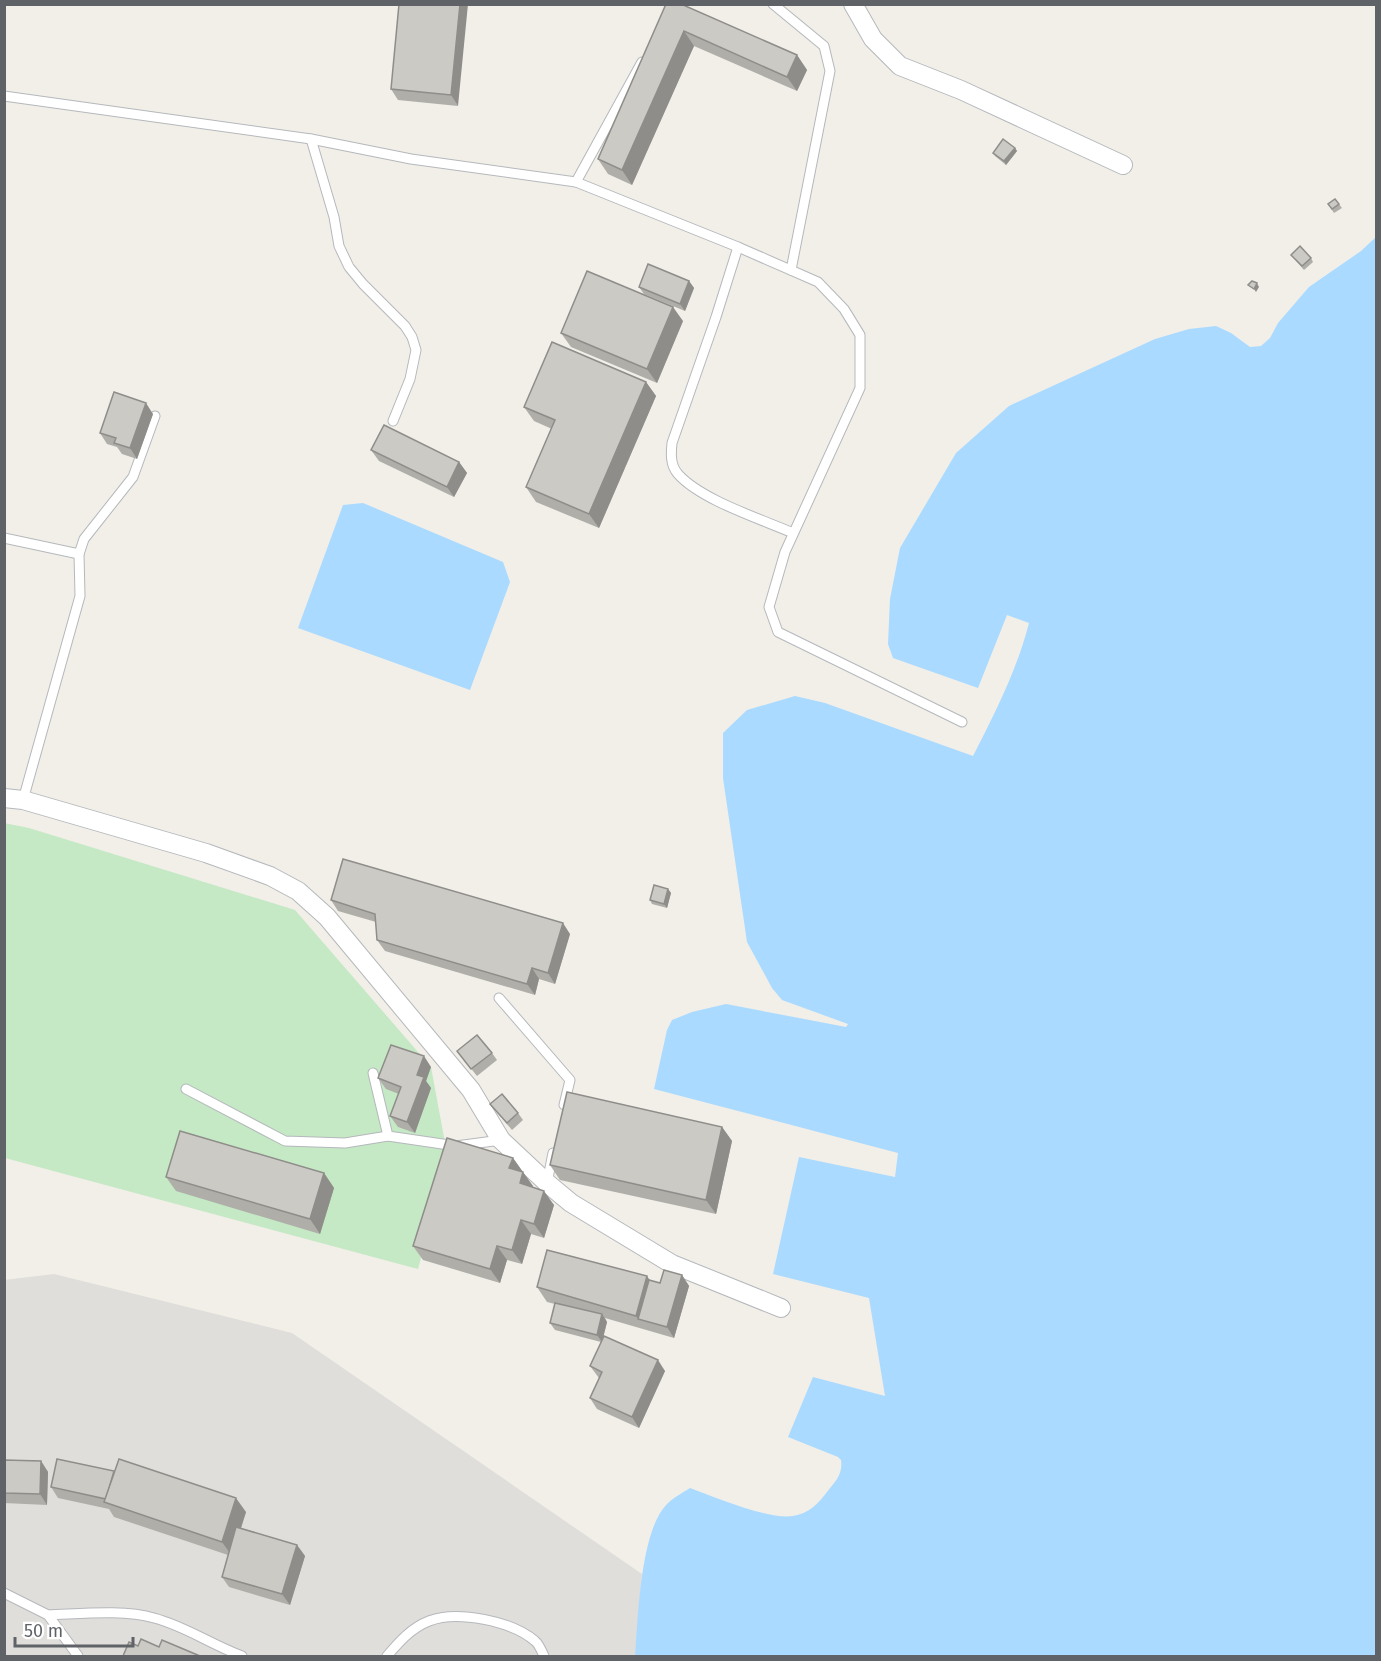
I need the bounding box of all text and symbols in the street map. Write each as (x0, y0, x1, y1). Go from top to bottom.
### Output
scale bar (15, 1610, 134, 1648)
text: 50 m (24, 1620, 63, 1642)

